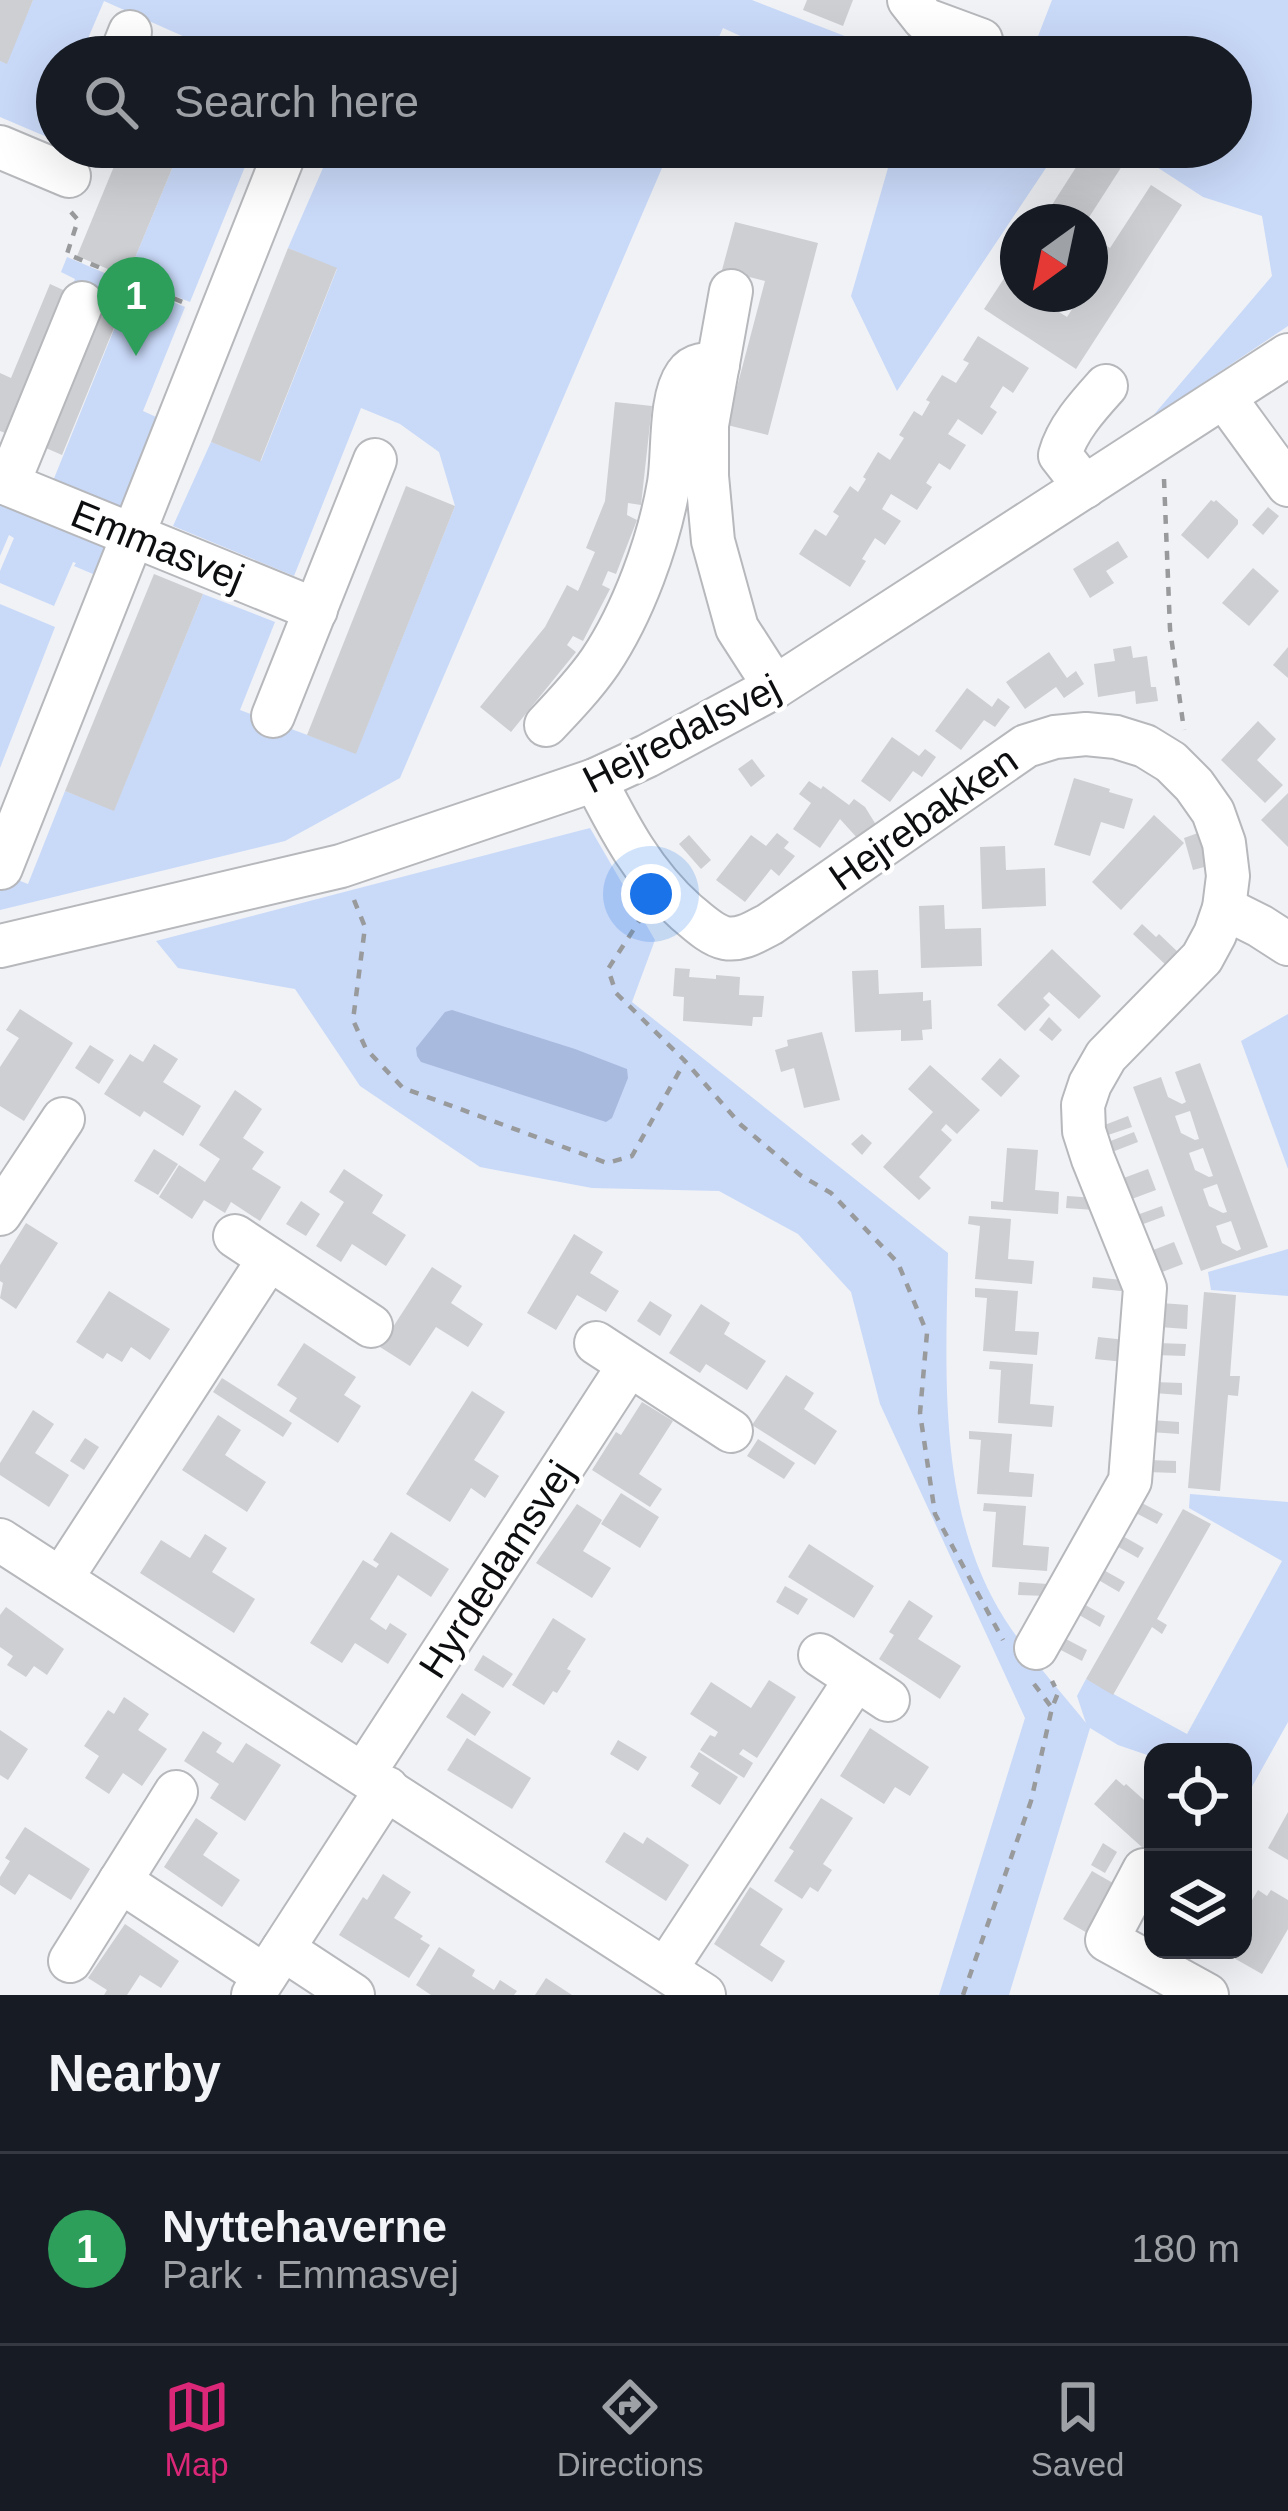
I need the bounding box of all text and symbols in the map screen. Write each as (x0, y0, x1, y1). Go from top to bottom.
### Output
search box (36, 36, 1252, 168)
icon: search (78, 69, 144, 135)
text: Search here (174, 76, 419, 127)
north arrow (1000, 204, 1108, 312)
pin: 1 (97, 257, 175, 356)
street label: Emmasvej (65, 491, 250, 599)
street label: Hejredalsvej (576, 666, 787, 801)
street label: Hejrebakken (821, 738, 1025, 899)
your location (621, 864, 681, 924)
street label: Hyrdedamsvej (411, 1453, 582, 1686)
map controls (1144, 1743, 1252, 1959)
button: locate (1144, 1743, 1252, 1851)
button: layers (1144, 1851, 1252, 1959)
text: Nearby (48, 2045, 221, 2102)
text: Nyttehaverne (162, 2201, 447, 2252)
text: 1 (76, 2227, 98, 2270)
text: 180 m (1132, 2227, 1240, 2270)
text: Park · Emmasvej (162, 2253, 459, 2296)
tab: Map (164, 2374, 230, 2484)
tab: Directions (557, 2374, 704, 2484)
tab: Saved (1031, 2374, 1124, 2484)

